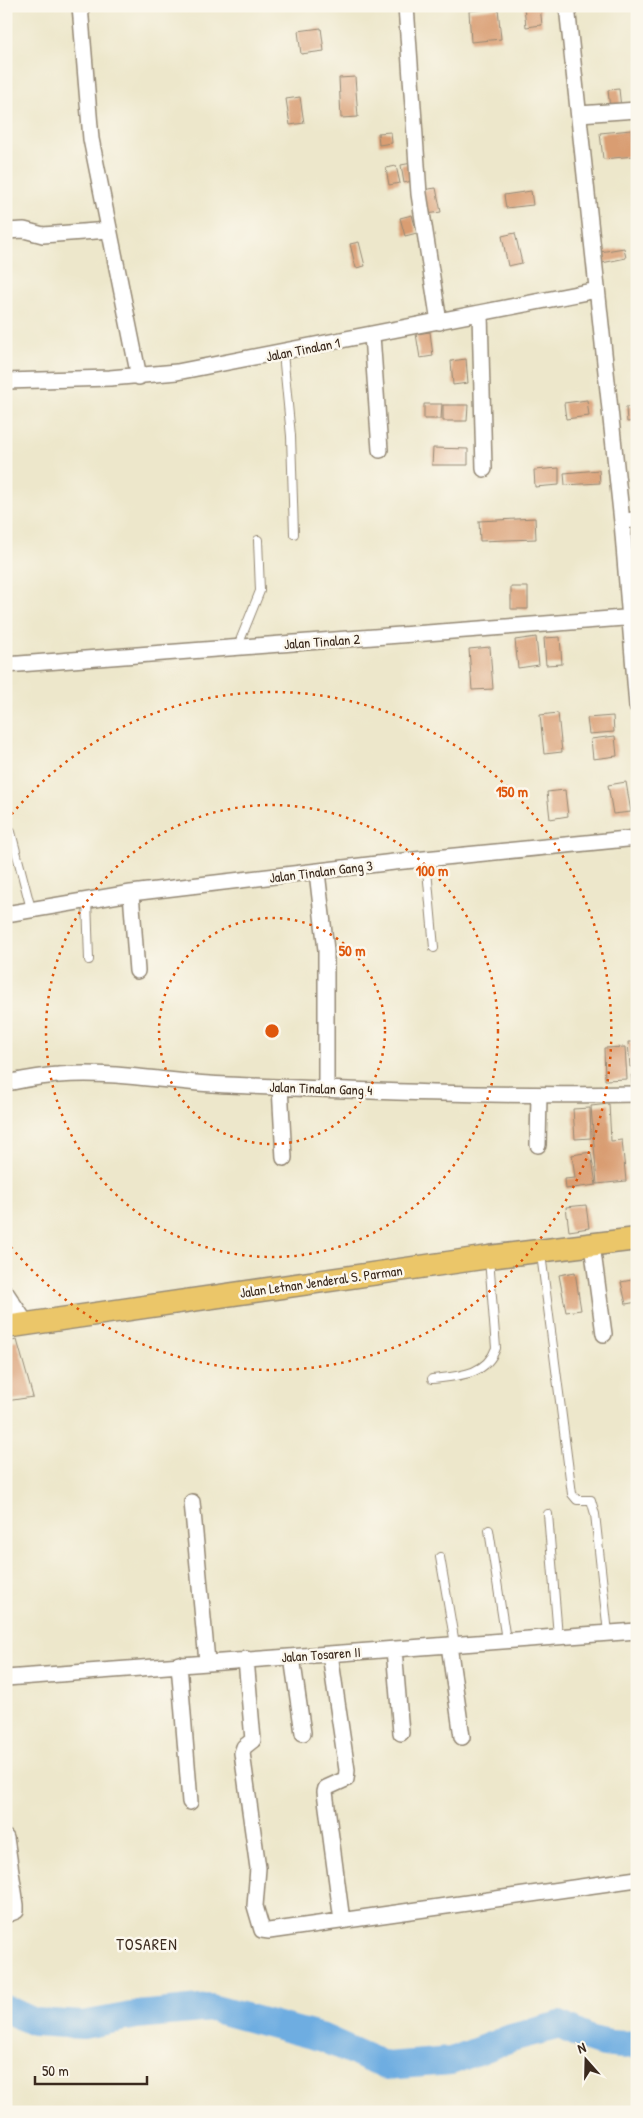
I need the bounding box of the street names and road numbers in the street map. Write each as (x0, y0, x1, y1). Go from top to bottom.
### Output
street label: Jalan Tinalan 1 (264, 333, 342, 365)
street label: Jalan Tinalan 2 (283, 629, 361, 653)
street label: Jalan Tinalan Gang 3 (268, 855, 374, 888)
street label: Jalan Tinalan Gang 4 (269, 1077, 373, 1100)
street label: Jalan Letnan Jenderal S. Parman (239, 1260, 403, 1302)
street label: Jalan Tosaren II (281, 1642, 361, 1666)

